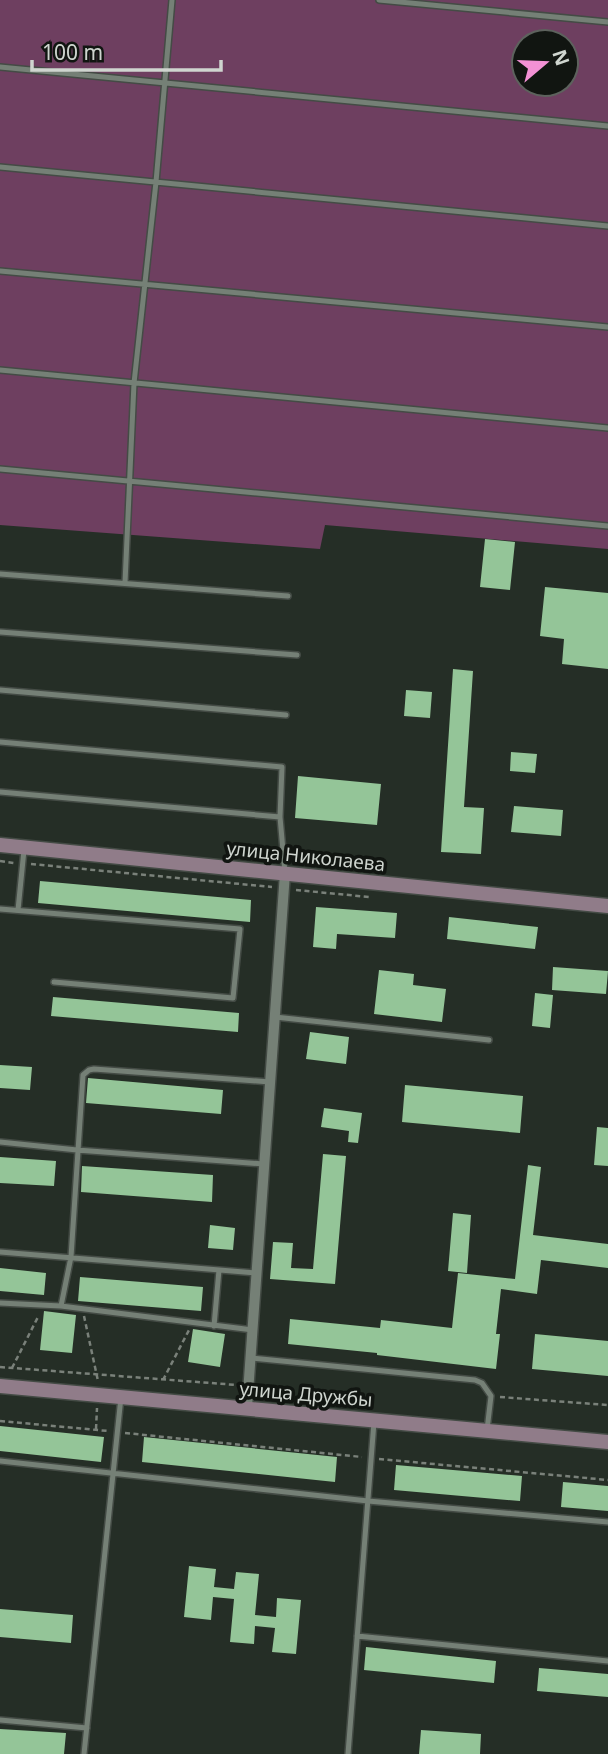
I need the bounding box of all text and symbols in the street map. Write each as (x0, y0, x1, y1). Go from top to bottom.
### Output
scale bar (32, 28, 220, 72)
north arrow (510, 28, 580, 98)
text: 100 m (42, 38, 103, 66)
text: N (546, 46, 576, 69)
street label: улица Николаева (225, 835, 387, 877)
street label: улица Дружбы (238, 1375, 374, 1413)

